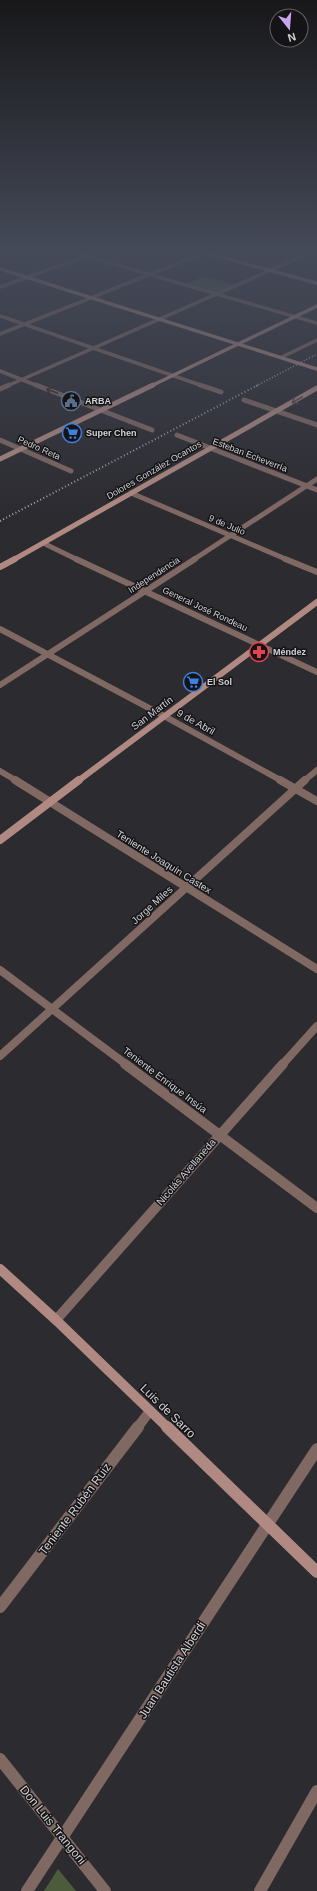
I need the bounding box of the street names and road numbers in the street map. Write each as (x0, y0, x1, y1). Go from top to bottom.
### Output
street label: Pedro Reta (16, 434, 62, 462)
street label: Esteban Echeverría (211, 436, 289, 474)
street label: Dolores González Ocantos (105, 439, 203, 501)
street label: 9 de Julio (207, 513, 247, 537)
street label: Independencia (127, 555, 181, 595)
street label: General José Rondeau (161, 585, 249, 633)
street label: San Martín (129, 694, 175, 732)
street label: 9 de Abril (175, 707, 217, 737)
street label: Teniente Joaquín Castex (114, 828, 214, 896)
street label: Jorge Miles (129, 884, 175, 926)
street label: Teniente Enrique Insúa (121, 1045, 210, 1115)
street label: Nicolás Avellaneda (154, 1136, 218, 1207)
street label: Luis de Sarro (137, 1381, 199, 1441)
street label: Teniente Rubén Ruiz (36, 1460, 114, 1558)
street label: Juan Bautista Alberdi (135, 1619, 209, 1721)
street label: Don Luis Trangoni (17, 1783, 89, 1867)

